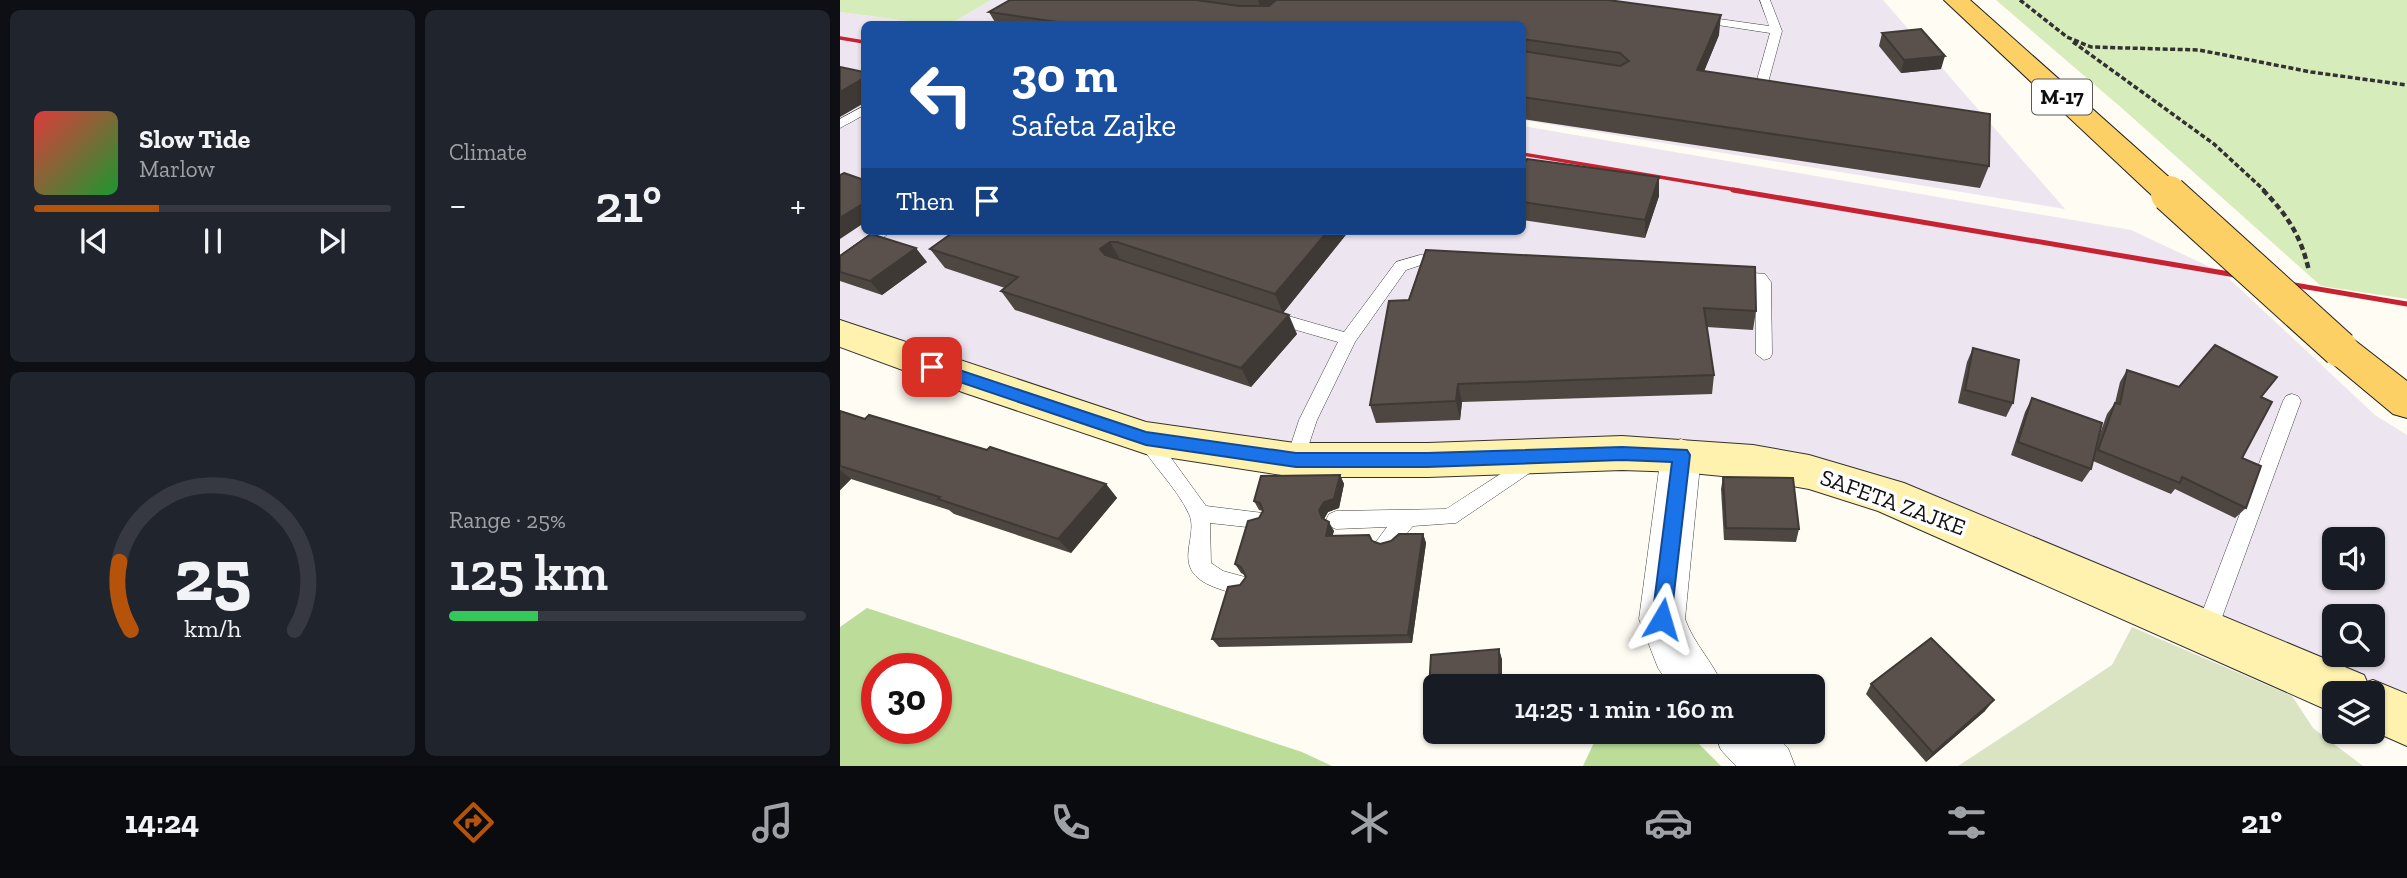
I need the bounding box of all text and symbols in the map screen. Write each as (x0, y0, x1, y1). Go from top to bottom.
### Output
text: 30 m (1011, 46, 1117, 105)
icon: left (896, 49, 987, 140)
road number: M-17 (2032, 80, 2092, 114)
text: Safeta Zajke (1011, 106, 1176, 144)
text: Slow Tide (139, 123, 250, 155)
text: Climate (449, 138, 527, 166)
text: Marlow (139, 155, 215, 183)
text: 21° (595, 173, 662, 235)
text: − (449, 182, 467, 228)
text: + (790, 182, 806, 228)
icon: arrive (968, 182, 1006, 220)
text: Then (896, 185, 954, 217)
icon: previous (75, 222, 113, 260)
icon: pause (194, 222, 232, 260)
icon: next (313, 222, 351, 260)
pin (902, 337, 962, 397)
icon: arrive (913, 348, 951, 386)
street label: SAFETA ZAJKE (1817, 463, 1969, 541)
text: Range · 25% (449, 506, 566, 534)
map controls (2322, 527, 2385, 744)
button: sound (2322, 527, 2385, 590)
text: 25 (174, 531, 251, 619)
text: 125 km (449, 541, 608, 603)
position arrow (1625, 582, 1699, 656)
button: search (2322, 604, 2385, 667)
text: km/h (184, 613, 241, 643)
speed limit sign: 30 (861, 653, 952, 744)
button: layers (2322, 681, 2385, 744)
text: 14:25 · 1 min · 160 m (1514, 693, 1734, 725)
icon: directions (449, 798, 498, 847)
icon: music (748, 798, 797, 847)
icon: phone (1046, 798, 1095, 847)
icon: climate (1345, 798, 1394, 847)
icon: car (1644, 798, 1693, 847)
icon: filters (1942, 798, 1991, 847)
text: 14:24 (125, 803, 199, 841)
text: 21° (2241, 803, 2282, 841)

